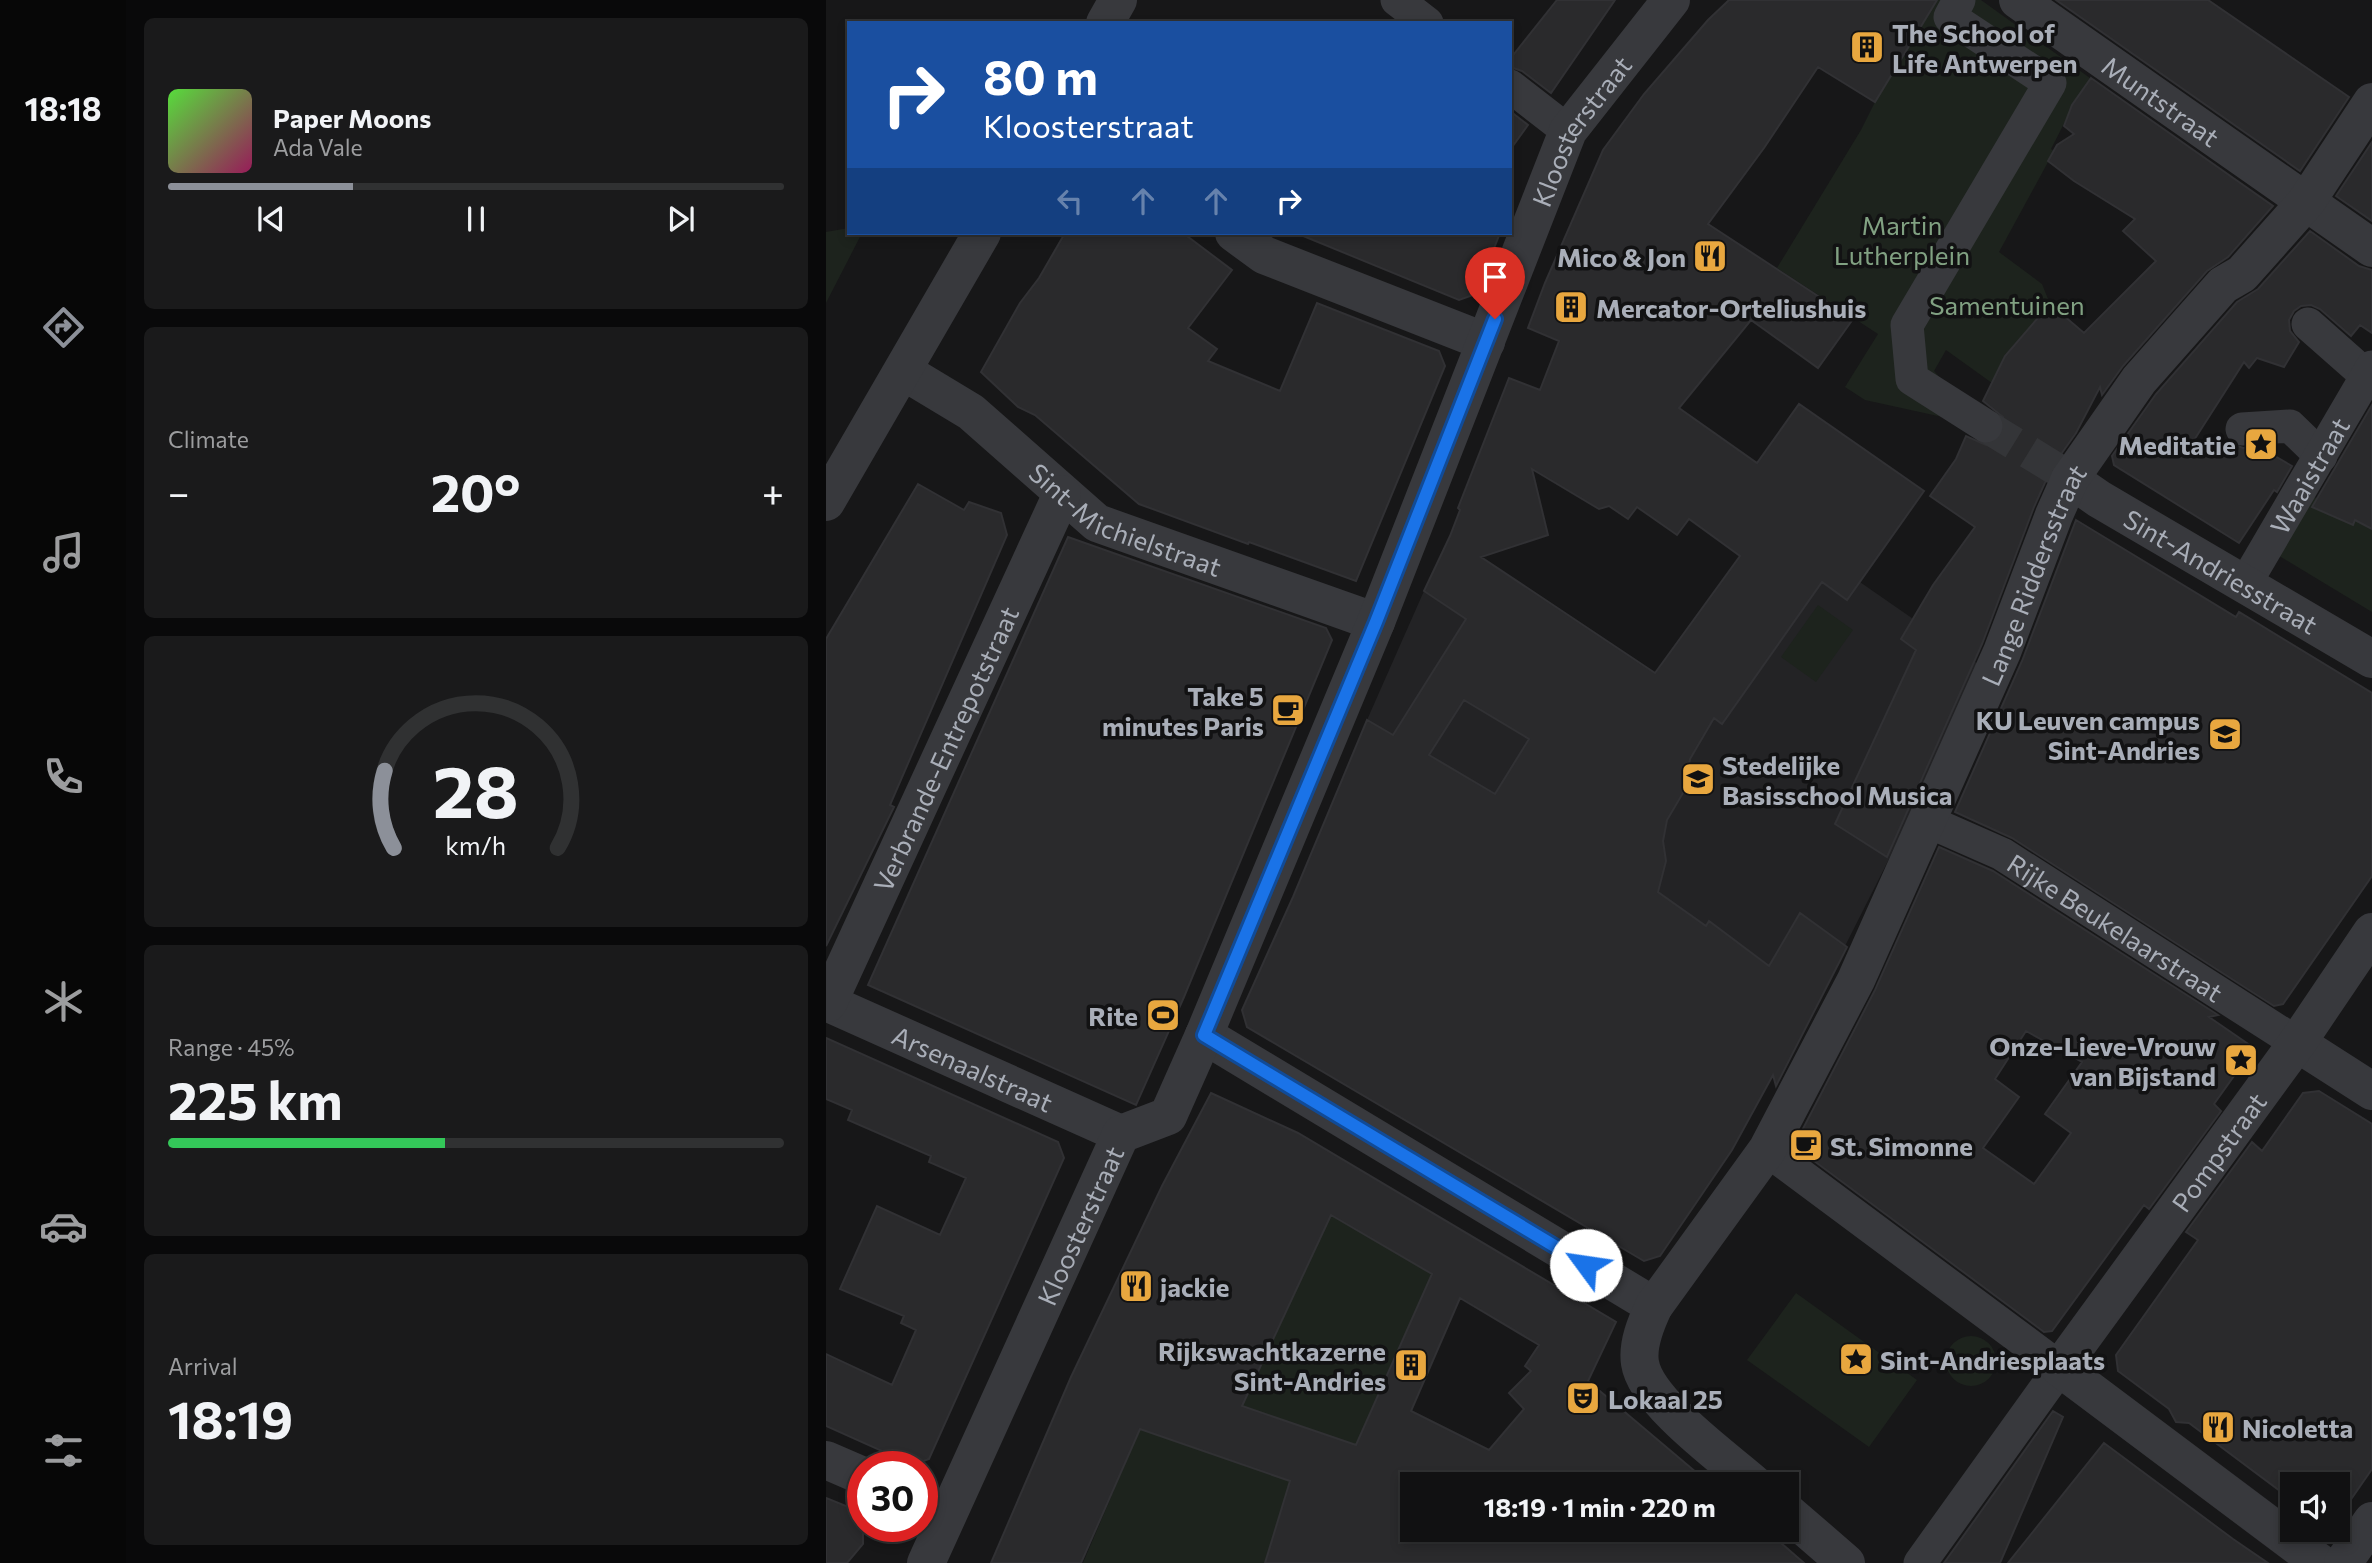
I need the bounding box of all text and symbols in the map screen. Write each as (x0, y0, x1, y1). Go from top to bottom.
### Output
place label: The School of Life Antwerpen (1892, 17, 2077, 78)
building icon: The School of Life Antwerpen (1848, 28, 1886, 66)
text: 80 m (983, 45, 1098, 105)
icon: right (868, 49, 959, 140)
street label: Kloosterstraat (1525, 49, 1637, 211)
street label: Muntstraat (2097, 49, 2226, 152)
text: 18:18 (24, 88, 102, 128)
text: Paper Moons (273, 102, 431, 133)
text: Kloosterstraat (983, 105, 1194, 145)
text: Ada Vale (273, 133, 363, 161)
icon: left (1051, 182, 1089, 220)
icon: ahead (1124, 182, 1162, 220)
icon: ahead (1197, 182, 1235, 220)
icon: right (1270, 182, 1308, 220)
icon: previous (252, 200, 290, 238)
icon: pause (457, 200, 495, 238)
icon: next (662, 200, 700, 238)
park label: Martin Lutherplein (1834, 209, 1970, 270)
restaurant icon: Mico & Jon (1691, 237, 1729, 275)
place label: Mico & Jon (1557, 241, 1686, 272)
pin (1465, 247, 1525, 319)
icon: arrive (1476, 258, 1514, 296)
building icon: Mercator-Orteliushuis (1552, 288, 1590, 326)
park label: Samentuinen (1929, 289, 2085, 320)
place label: Mercator-Orteliushuis (1596, 292, 1866, 323)
icon: directions (39, 303, 88, 352)
street label: Waaistraat (2263, 412, 2355, 539)
text: Climate (168, 425, 249, 453)
place icon: Meditatie (2242, 425, 2280, 463)
place label: Meditatie (2118, 429, 2236, 460)
street label: Sint-Michielstraat (1024, 456, 1226, 582)
street label: Lange Riddersstraat (1974, 458, 2092, 690)
text: 20° (431, 459, 521, 523)
text: − (168, 468, 190, 515)
text: + (762, 468, 784, 515)
street label: Sint-Andriesstraat (2119, 502, 2324, 639)
icon: music (39, 528, 88, 577)
street label: Verbrande-Entrepotstraat (866, 601, 1024, 896)
place label: Take 5 minutes Paris (1102, 680, 1264, 741)
cafe icon: Take 5 minutes Paris (1269, 691, 1307, 729)
place label: KU Leuven campus Sint-Andries (1976, 704, 2200, 765)
school or university icon: KU Leuven campus Sint-Andries (2206, 715, 2244, 753)
text: 28 (433, 744, 519, 833)
place label: Stedelijke Basisschool Musica (1722, 749, 1953, 810)
icon: phone (39, 752, 88, 801)
school or university icon: Stedelijke Basisschool Musica (1679, 760, 1717, 798)
text: km/h (446, 829, 506, 859)
street label: Rijke Beukelaarstraat (2002, 847, 2229, 1007)
icon: climate (39, 977, 88, 1026)
sports icon: Rite (1144, 996, 1182, 1034)
place label: Rite (1088, 1000, 1138, 1031)
street label: Arsenaalstraat (888, 1018, 1058, 1117)
place label: Onze-Lieve-Vrouw van Bijstand (1989, 1030, 2216, 1091)
text: Range · 45% (168, 1033, 294, 1061)
place icon: Onze-Lieve-Vrouw van Bijstand (2222, 1041, 2260, 1079)
text: 225 km (168, 1067, 343, 1131)
street label: Pompstraat (2164, 1086, 2272, 1217)
cafe icon: St. Simonne (1787, 1126, 1825, 1164)
place label: St. Simonne (1830, 1130, 1973, 1161)
street label: Kloosterstraat (1030, 1141, 1129, 1310)
icon: car (39, 1202, 88, 1251)
position arrow (1549, 1228, 1623, 1302)
restaurant icon: jackie (1117, 1267, 1155, 1305)
place label: jackie (1159, 1271, 1229, 1302)
place label: Rijkswachtkazerne Sint-Andries (1158, 1335, 1386, 1396)
place icon: Sint-Andriesplaats (1837, 1340, 1875, 1378)
place label: Sint-Andriesplaats (1880, 1344, 2105, 1375)
building icon: Rijkswachtkazerne Sint-Andries (1392, 1346, 1430, 1384)
text: Arrival (168, 1352, 238, 1380)
theatre icon: Lokaal 25 (1564, 1379, 1602, 1417)
place label: Lokaal 25 (1608, 1383, 1723, 1414)
text: 18:19 (168, 1386, 293, 1450)
restaurant icon: Nicoletta (2199, 1408, 2237, 1446)
place label: Nicoletta (2242, 1412, 2353, 1443)
icon: filters (39, 1426, 88, 1475)
speed limit sign: 30 (847, 1451, 938, 1542)
map controls (2280, 1472, 2350, 1542)
button: sound (2280, 1472, 2350, 1542)
text: 18:19 · 1 min · 220 m (1483, 1491, 1716, 1522)

